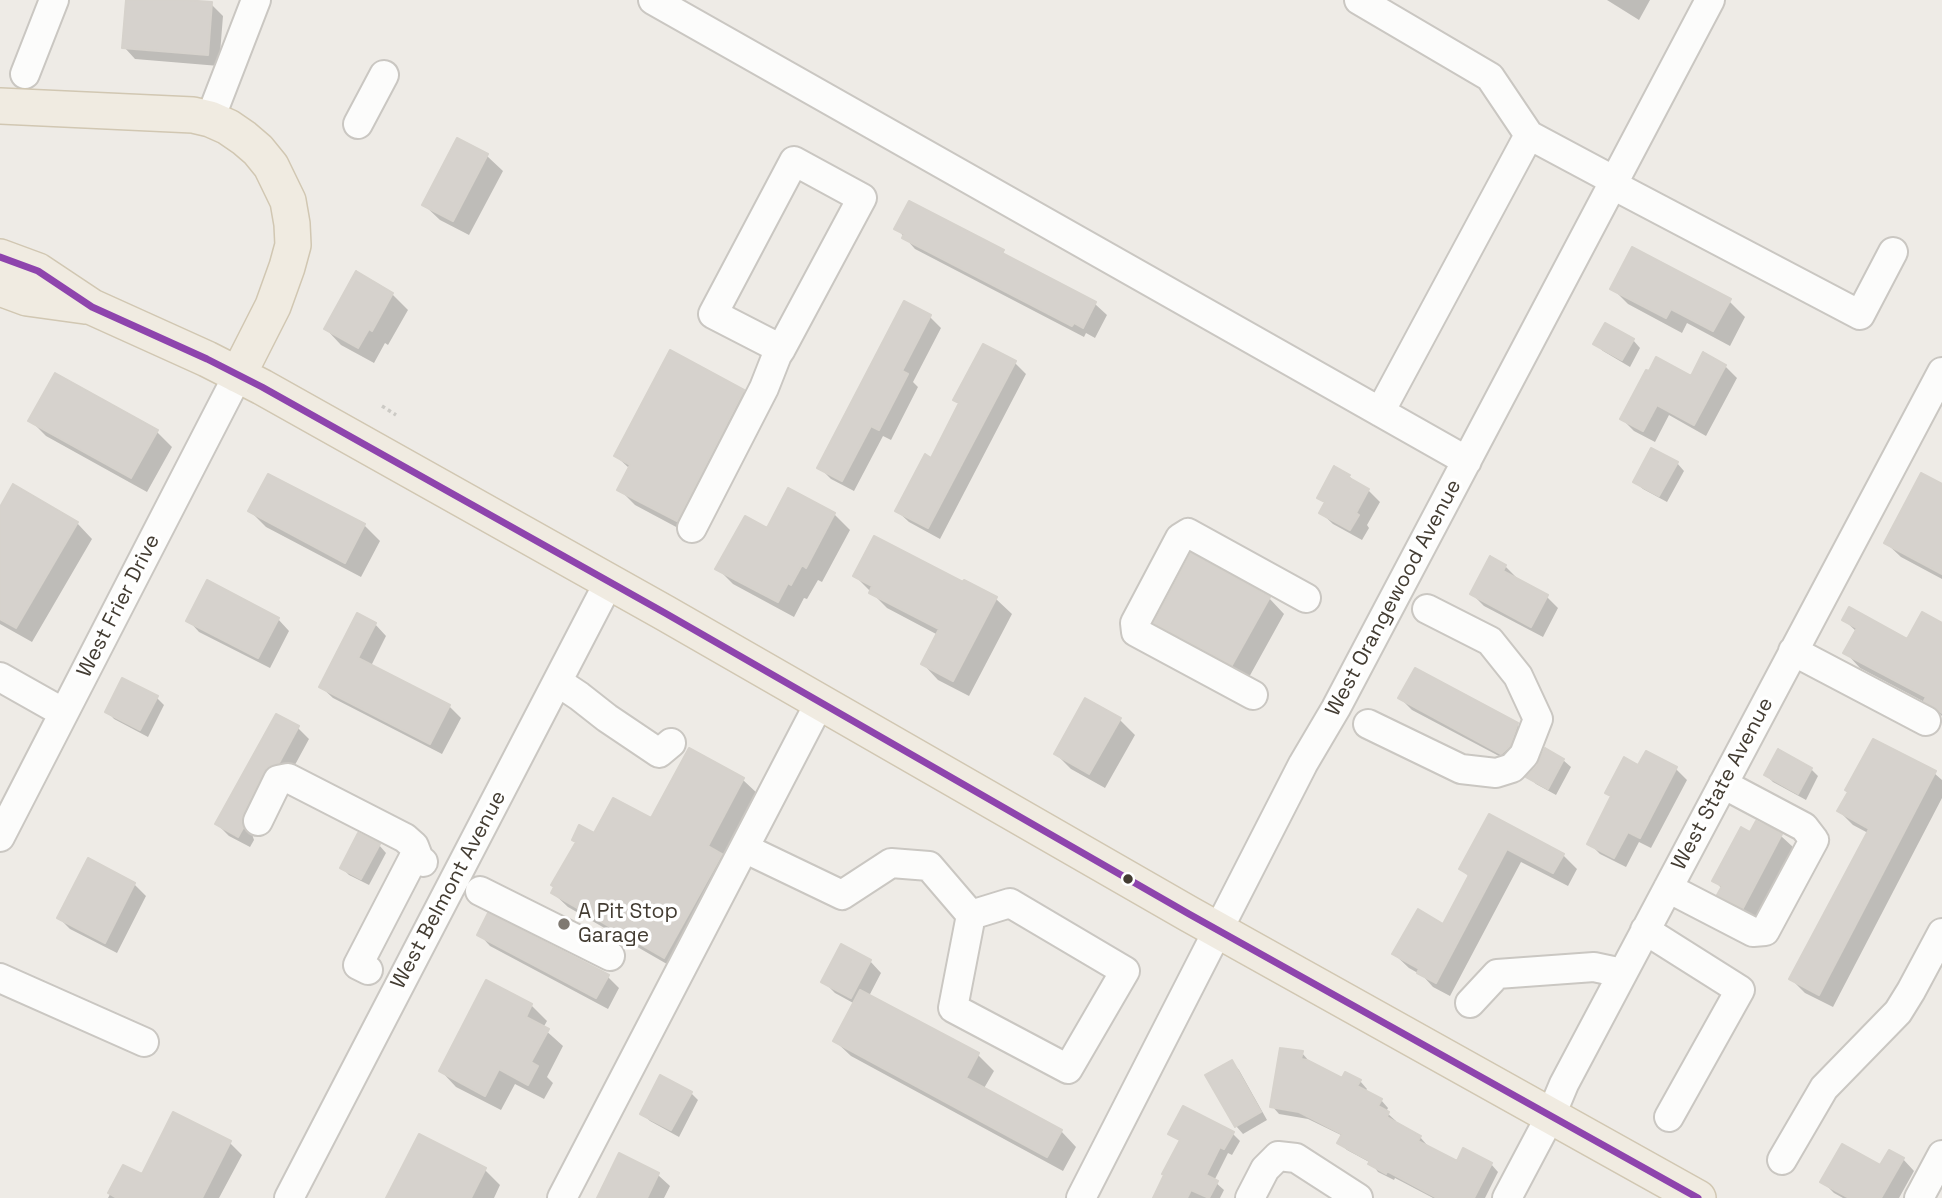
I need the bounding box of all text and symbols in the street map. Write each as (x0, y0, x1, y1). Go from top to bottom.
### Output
street label: West Orangewood Avenue (1321, 475, 1467, 721)
street label: West Frier Drive (72, 530, 166, 682)
street label: West State Avenue (1667, 694, 1779, 874)
street label: West Belmont Avenue (386, 787, 512, 993)
unlabelled marker (1121, 872, 1135, 886)
place label: A Pit Stop Garage (578, 899, 678, 949)
marker: A Pit Stop Garage (556, 916, 572, 932)

